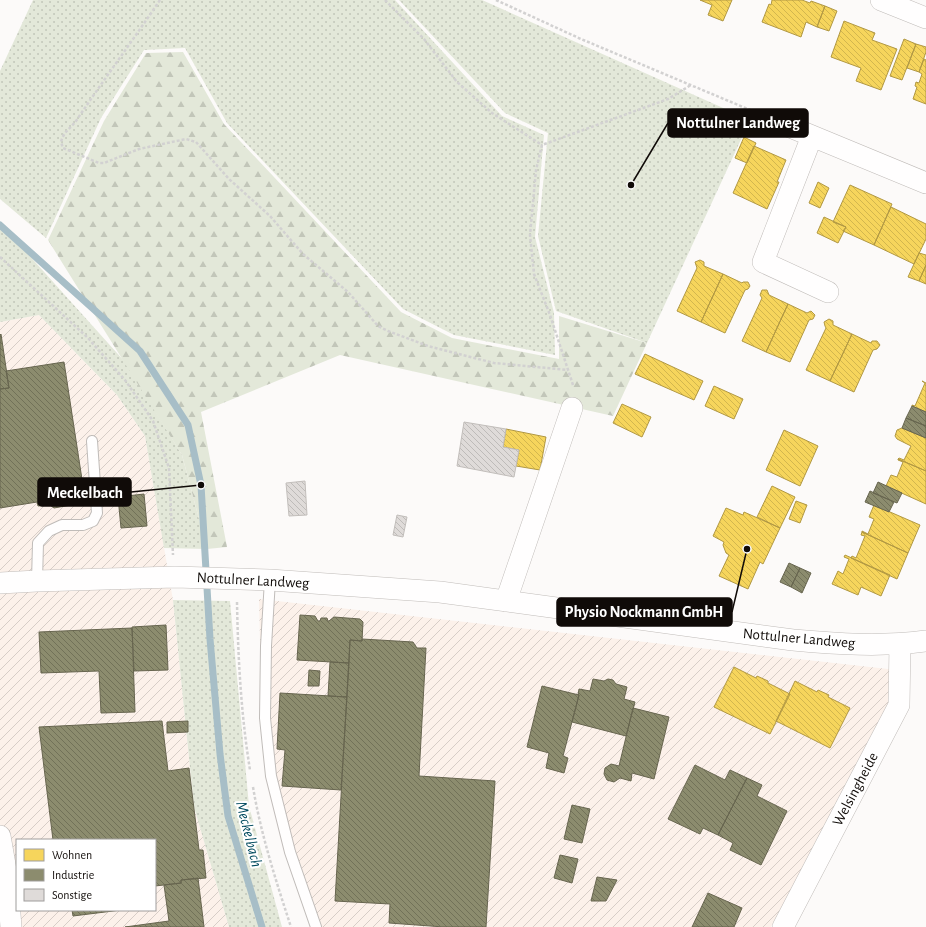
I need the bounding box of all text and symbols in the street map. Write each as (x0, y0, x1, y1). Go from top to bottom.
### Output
callout: Nottulner Landweg (668, 109, 808, 137)
text: Nottulner Landweg (676, 115, 801, 131)
callout: Meckelbach (38, 478, 131, 506)
text: Meckelbach (47, 485, 123, 501)
street label: Nottulner Landweg (196, 570, 310, 591)
callout: Physio Nockmann GmbH (557, 598, 732, 626)
text: Physio Nockmann GmbH (565, 604, 723, 621)
street label: Nottulner Landweg (742, 626, 856, 651)
street label: Welsingheide (830, 750, 881, 828)
water label: Meckelbach (233, 800, 265, 869)
legend (16, 839, 156, 911)
text: Wohnen (52, 849, 92, 861)
text: Industrie (52, 869, 94, 881)
text: Sonstige (52, 889, 92, 901)

